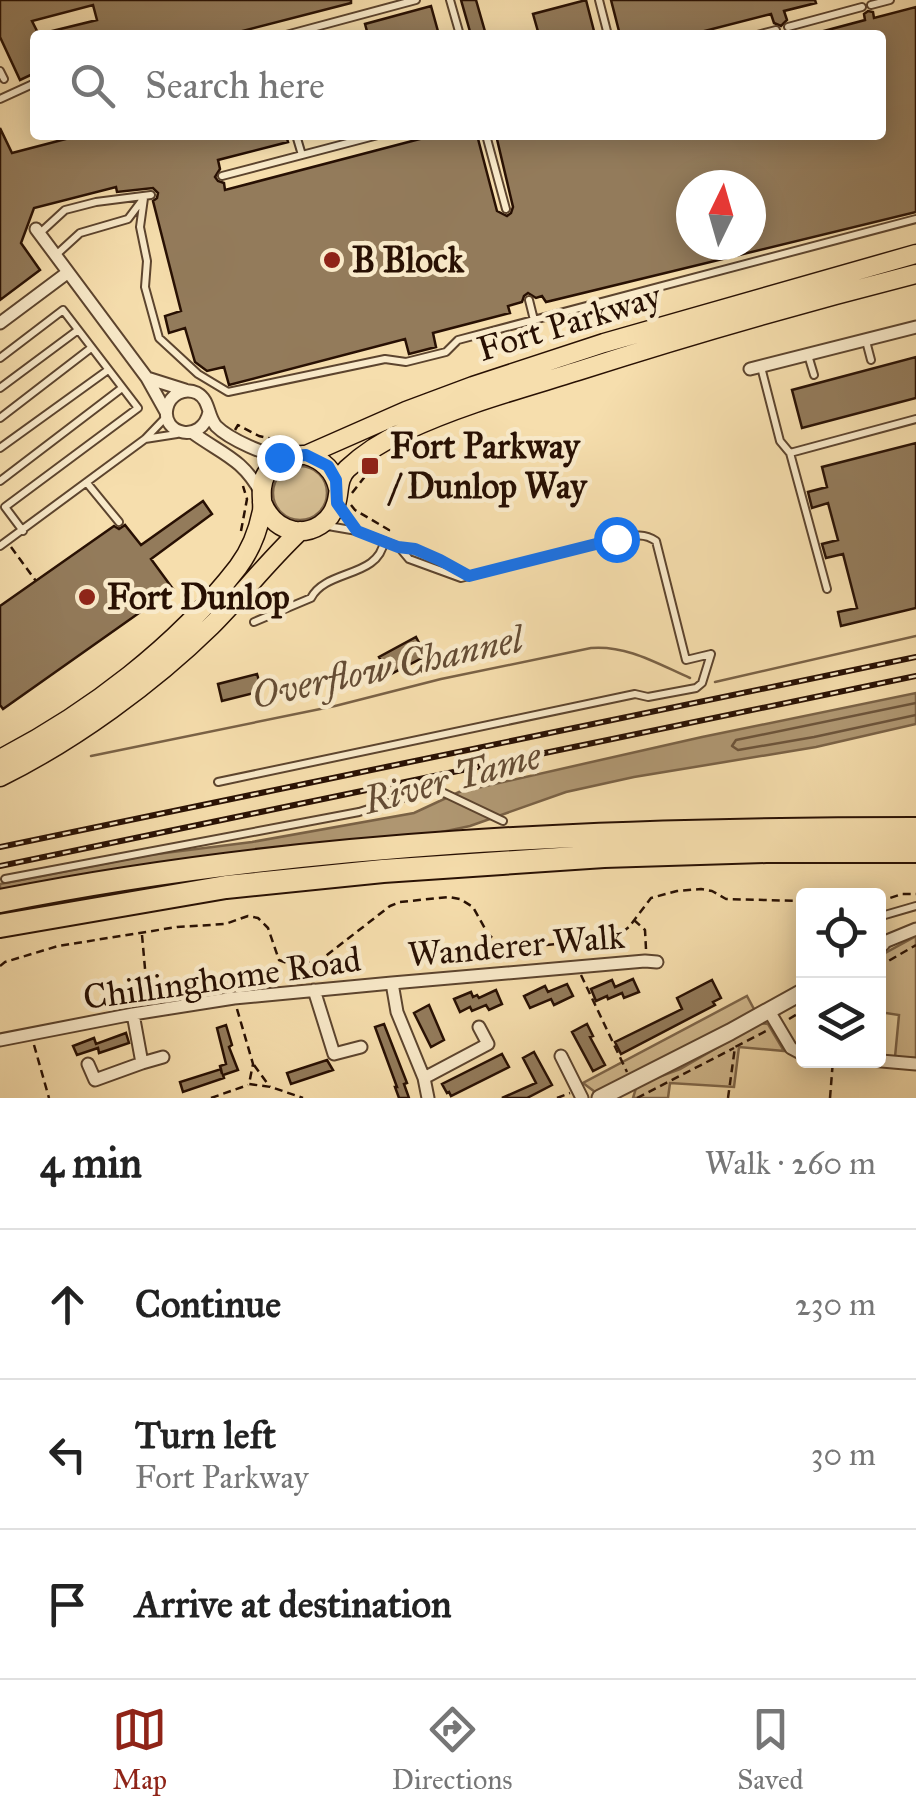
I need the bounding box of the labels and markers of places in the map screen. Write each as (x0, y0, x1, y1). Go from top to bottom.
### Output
place label: B Block (352, 239, 465, 282)
marker: B Block (321, 249, 343, 271)
place label: Fort Parkway / Dunlop Way (387, 425, 588, 508)
marker: Fort Parkway / Dunlop Way (359, 455, 381, 477)
place label: Fort Dunlop (107, 576, 290, 619)
marker: Fort Dunlop (76, 586, 98, 608)

